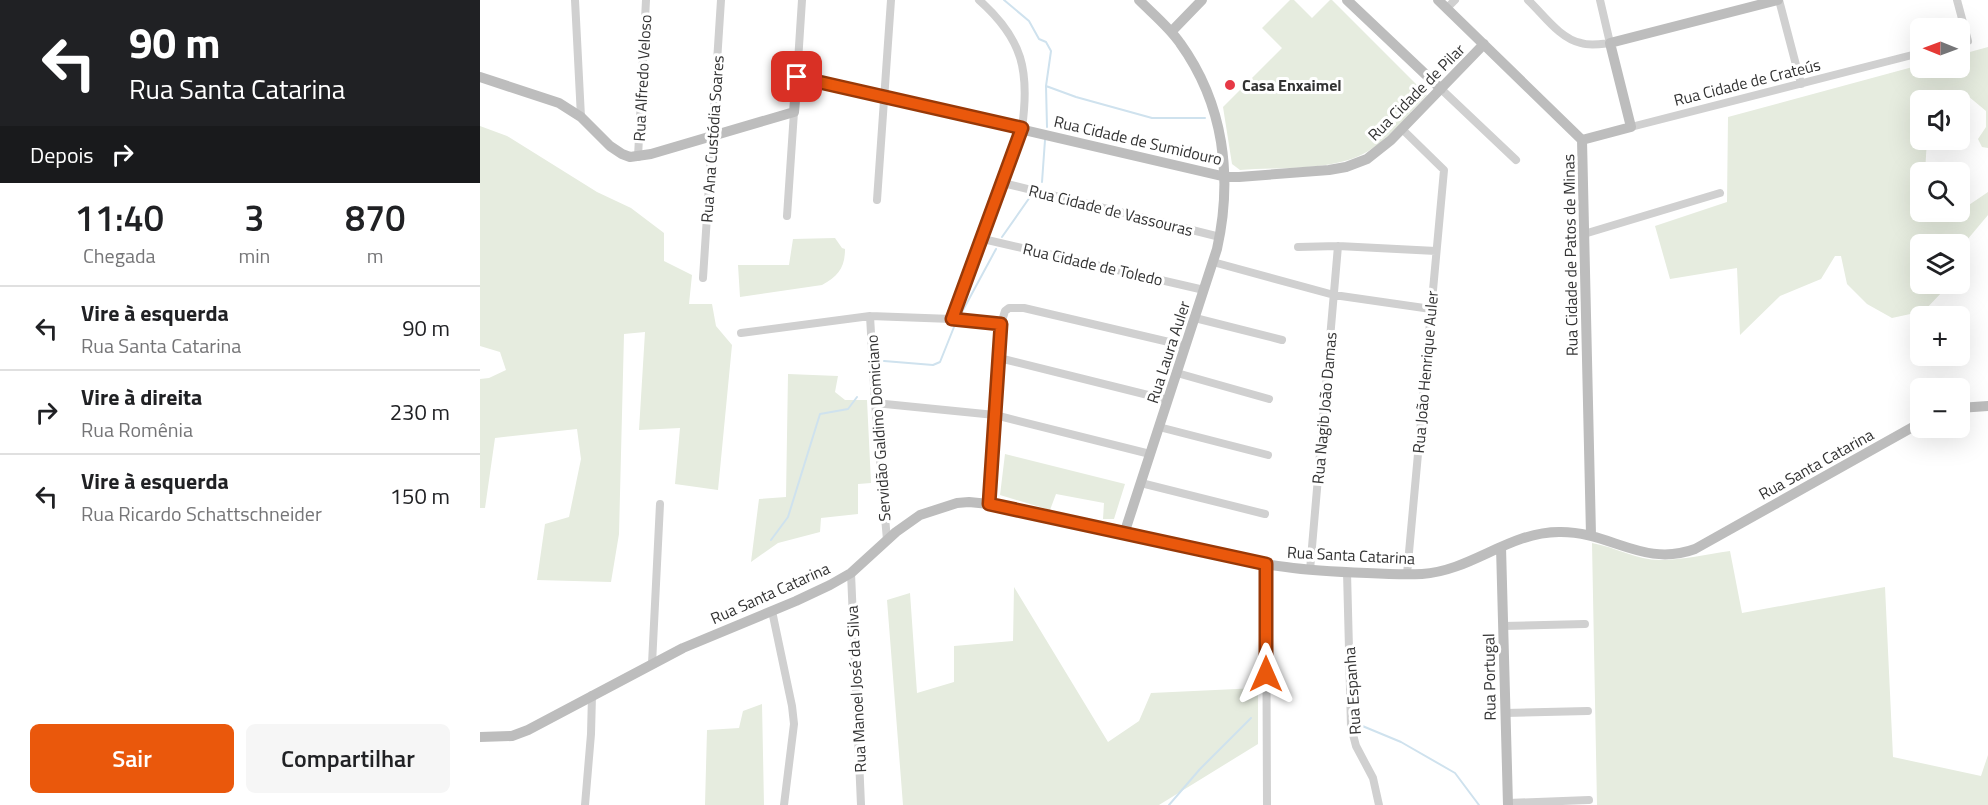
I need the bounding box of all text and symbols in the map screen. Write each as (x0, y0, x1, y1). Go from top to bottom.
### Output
text: 90 m (129, 10, 221, 74)
street label: Rua Alfredo Veloso (627, 14, 657, 142)
north arrow (1910, 18, 1970, 78)
map controls (1910, 18, 1970, 438)
icon: left (30, 24, 108, 102)
street label: Rua Cidade de Pilar (1362, 38, 1470, 146)
pin (771, 51, 822, 102)
street label: Rua Cidade de Crateús (1671, 52, 1823, 112)
street label: Rua Ana Custódia Soares (694, 55, 730, 223)
icon: arrive (780, 60, 813, 93)
text: Rua Santa Catarina (129, 68, 345, 109)
place label: Casa Enxaimel (1242, 73, 1342, 97)
marker: Casa Enxaimel (1223, 78, 1237, 92)
button: sound (1910, 90, 1970, 150)
street label: Rua Cidade de Sumidouro (1052, 109, 1224, 171)
text: Depois (30, 138, 94, 172)
icon: right (106, 138, 139, 171)
street label: Rua Cidade de Patos de Minas (1556, 154, 1584, 356)
button: search (1910, 162, 1970, 222)
street label: Rua Cidade de Vassouras (1026, 178, 1196, 242)
text: 11:40 (75, 190, 164, 245)
text: 3 (244, 190, 264, 245)
text: 870 (345, 190, 405, 245)
button: layers (1910, 234, 1970, 294)
street label: Rua Cidade de Toledo (1021, 236, 1165, 292)
text: Chegada (83, 240, 156, 271)
text: min (238, 240, 270, 271)
text: m (367, 240, 383, 271)
street label: Rua João Henrique Auler (1406, 289, 1444, 454)
text: Vire à esquerda (81, 296, 229, 330)
street label: Rua Laura Auler (1140, 297, 1196, 406)
button: + (1910, 306, 1970, 366)
text: 90 m (402, 311, 450, 345)
icon: left (30, 312, 63, 345)
text: Rua Santa Catarina (81, 330, 241, 361)
street label: Rua Nagib João Damas (1305, 331, 1343, 485)
street label: Servidão Galdino Domiciano (859, 334, 897, 522)
button: − (1910, 378, 1970, 438)
text: Vire à direita (81, 380, 202, 414)
text: 230 m (390, 395, 450, 429)
icon: right (30, 396, 63, 429)
text: Rua Romênia (81, 414, 193, 445)
street label: Rua Santa Catarina (1754, 422, 1878, 506)
text: Vire à esquerda (81, 464, 229, 498)
text: 150 m (390, 479, 450, 513)
icon: left (30, 480, 63, 513)
text: Rua Ricardo Schattschneider (81, 498, 322, 529)
street label: Rua Santa Catarina (1286, 540, 1416, 570)
street label: Rua Santa Catarina (707, 556, 833, 630)
street label: Rua Manoel José da Silva (840, 605, 872, 773)
street label: Rua Portugal (1476, 633, 1502, 721)
position arrow (1234, 642, 1298, 706)
street label: Rua Espanha (1337, 646, 1367, 736)
button: Sair (30, 724, 234, 793)
button: Compartilhar (246, 724, 450, 793)

